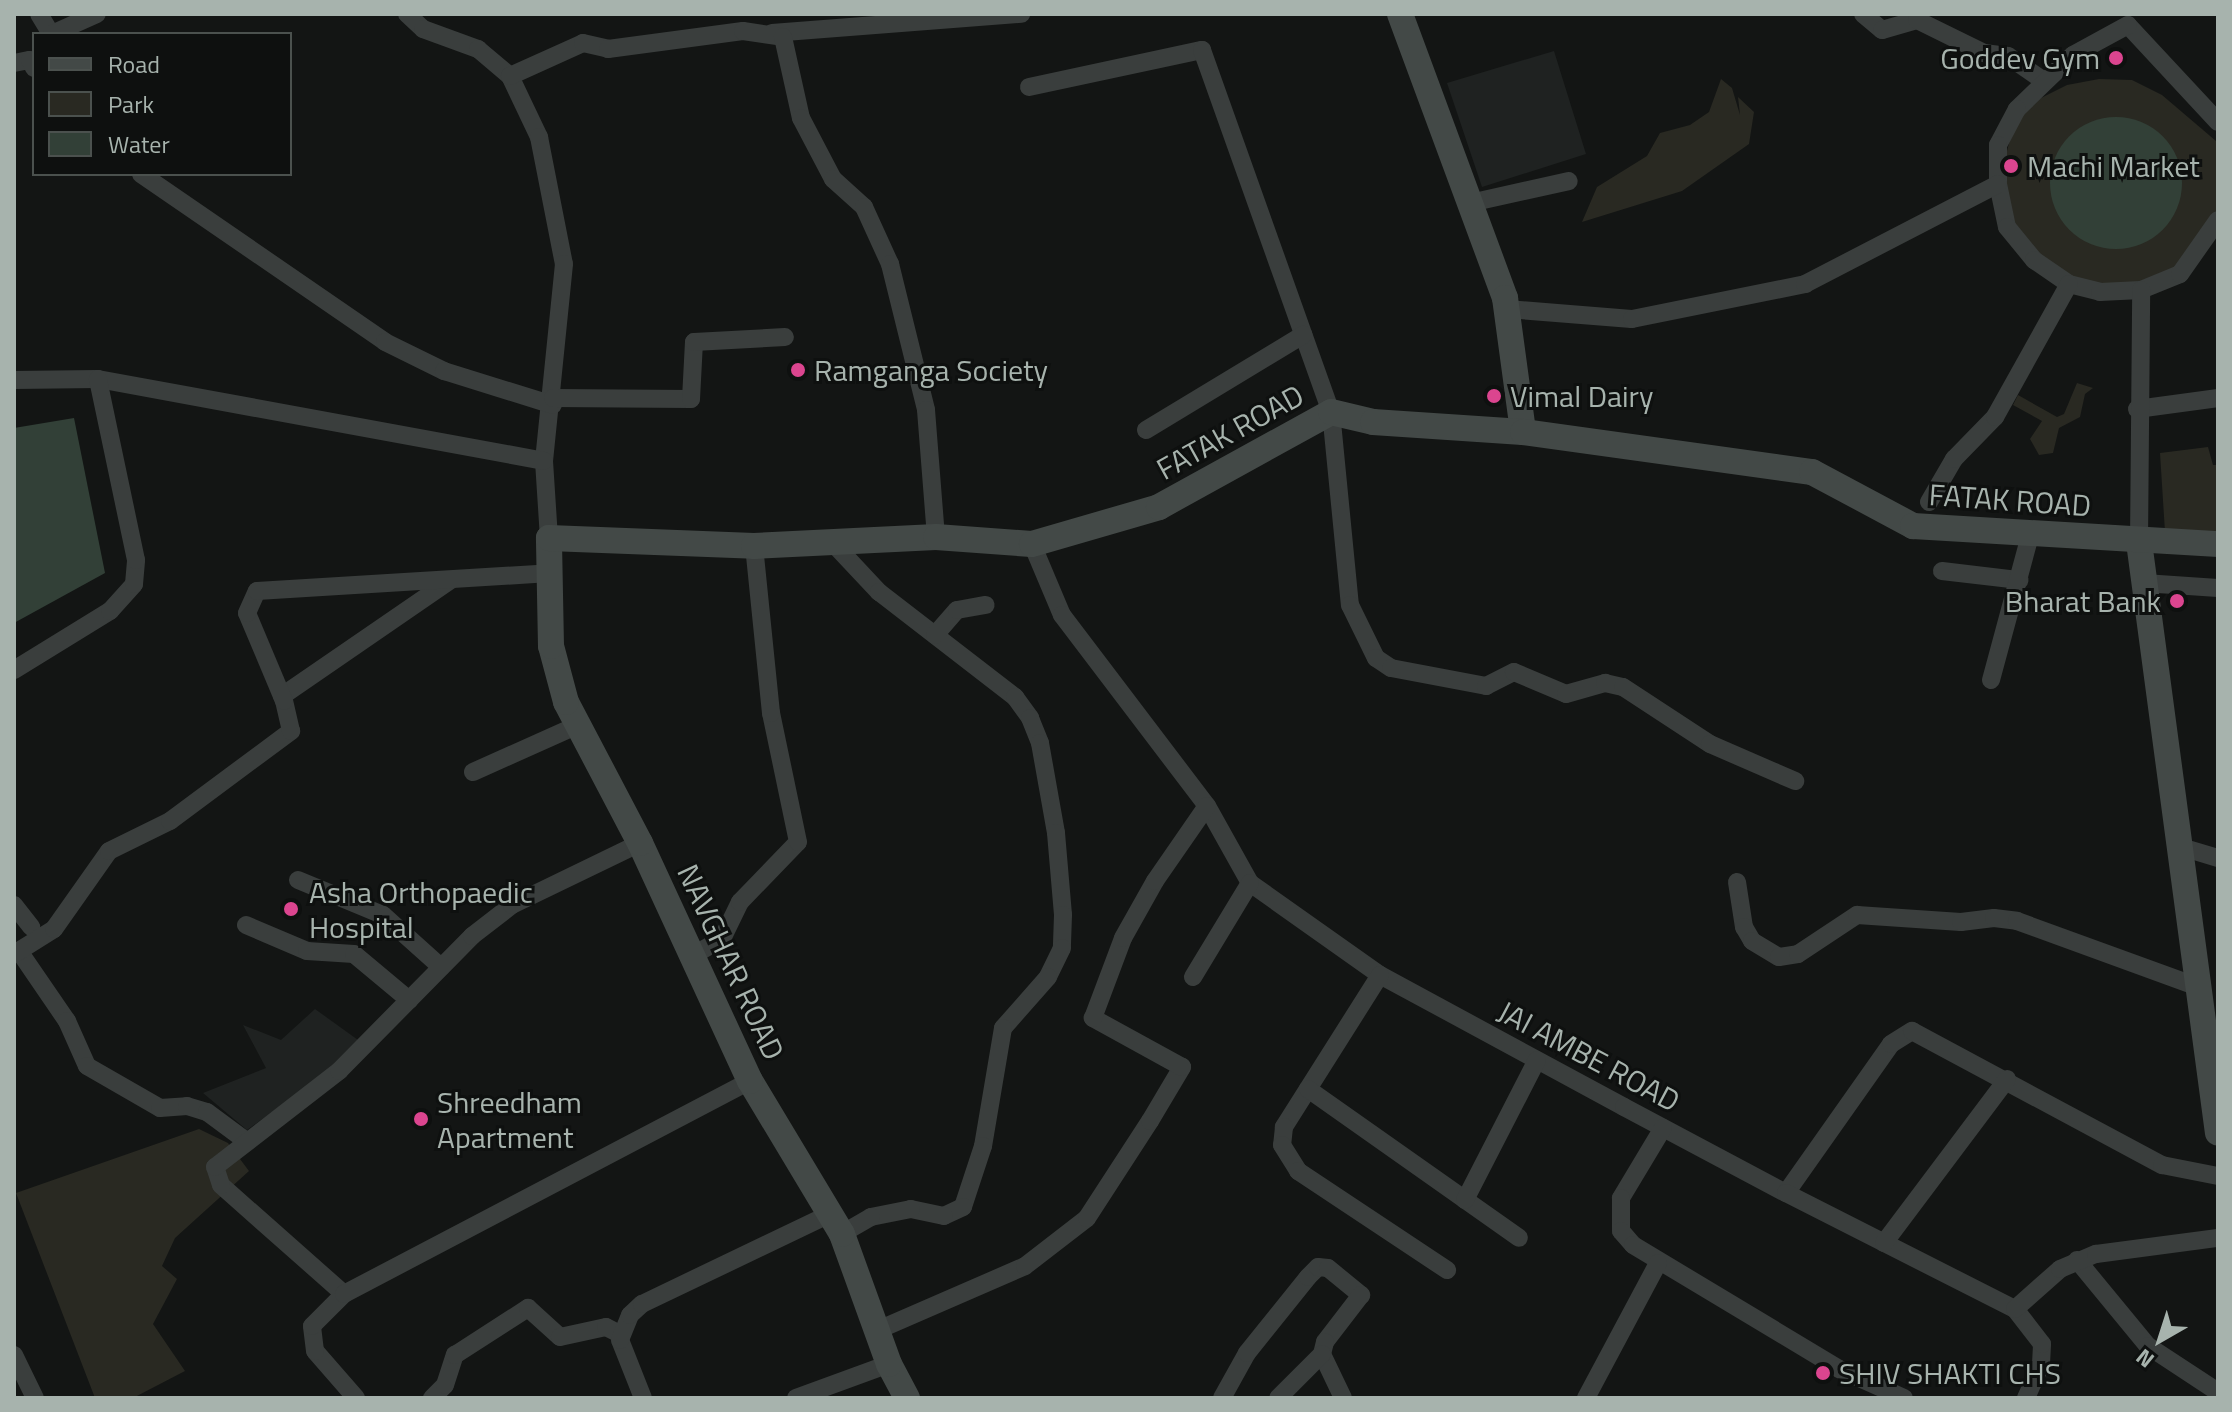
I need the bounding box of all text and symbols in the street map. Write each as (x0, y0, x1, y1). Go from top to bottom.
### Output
legend (32, 32, 292, 176)
place label: Goddev Gym (1940, 40, 2100, 76)
text: Road (108, 46, 160, 82)
marker: Goddev Gym (2107, 49, 2125, 67)
text: Park (108, 86, 154, 122)
text: Water (108, 126, 170, 162)
place label: Machi Market (2027, 148, 2200, 184)
marker: Machi Market (2002, 157, 2020, 175)
place label: Ramganga Society (814, 352, 1048, 388)
marker: Ramganga Society (789, 361, 807, 379)
street label: FATAK ROAD (1150, 377, 1310, 487)
place label: Vimal Dairy (1510, 378, 1653, 414)
marker: Vimal Dairy (1485, 387, 1503, 405)
street label: FATAK ROAD (1928, 476, 2092, 524)
place label: Bharat Bank (2005, 583, 2161, 619)
marker: Bharat Bank (2168, 592, 2186, 610)
street label: NAVGHAR ROAD (670, 859, 792, 1065)
place label: Asha Orthopaedic Hospital (309, 874, 533, 944)
marker: Asha Orthopaedic Hospital (280, 898, 302, 920)
street label: JAI AMBE ROAD (1492, 993, 1686, 1119)
place label: Shreedham Apartment (437, 1084, 582, 1154)
marker: Shreedham Apartment (412, 1110, 430, 1128)
north arrow (2120, 1300, 2200, 1380)
text: N (2128, 1341, 2162, 1377)
place label: SHIV SHAKTI CHS (1839, 1355, 2061, 1391)
marker: SHIV SHAKTI CHS (1814, 1364, 1832, 1382)

